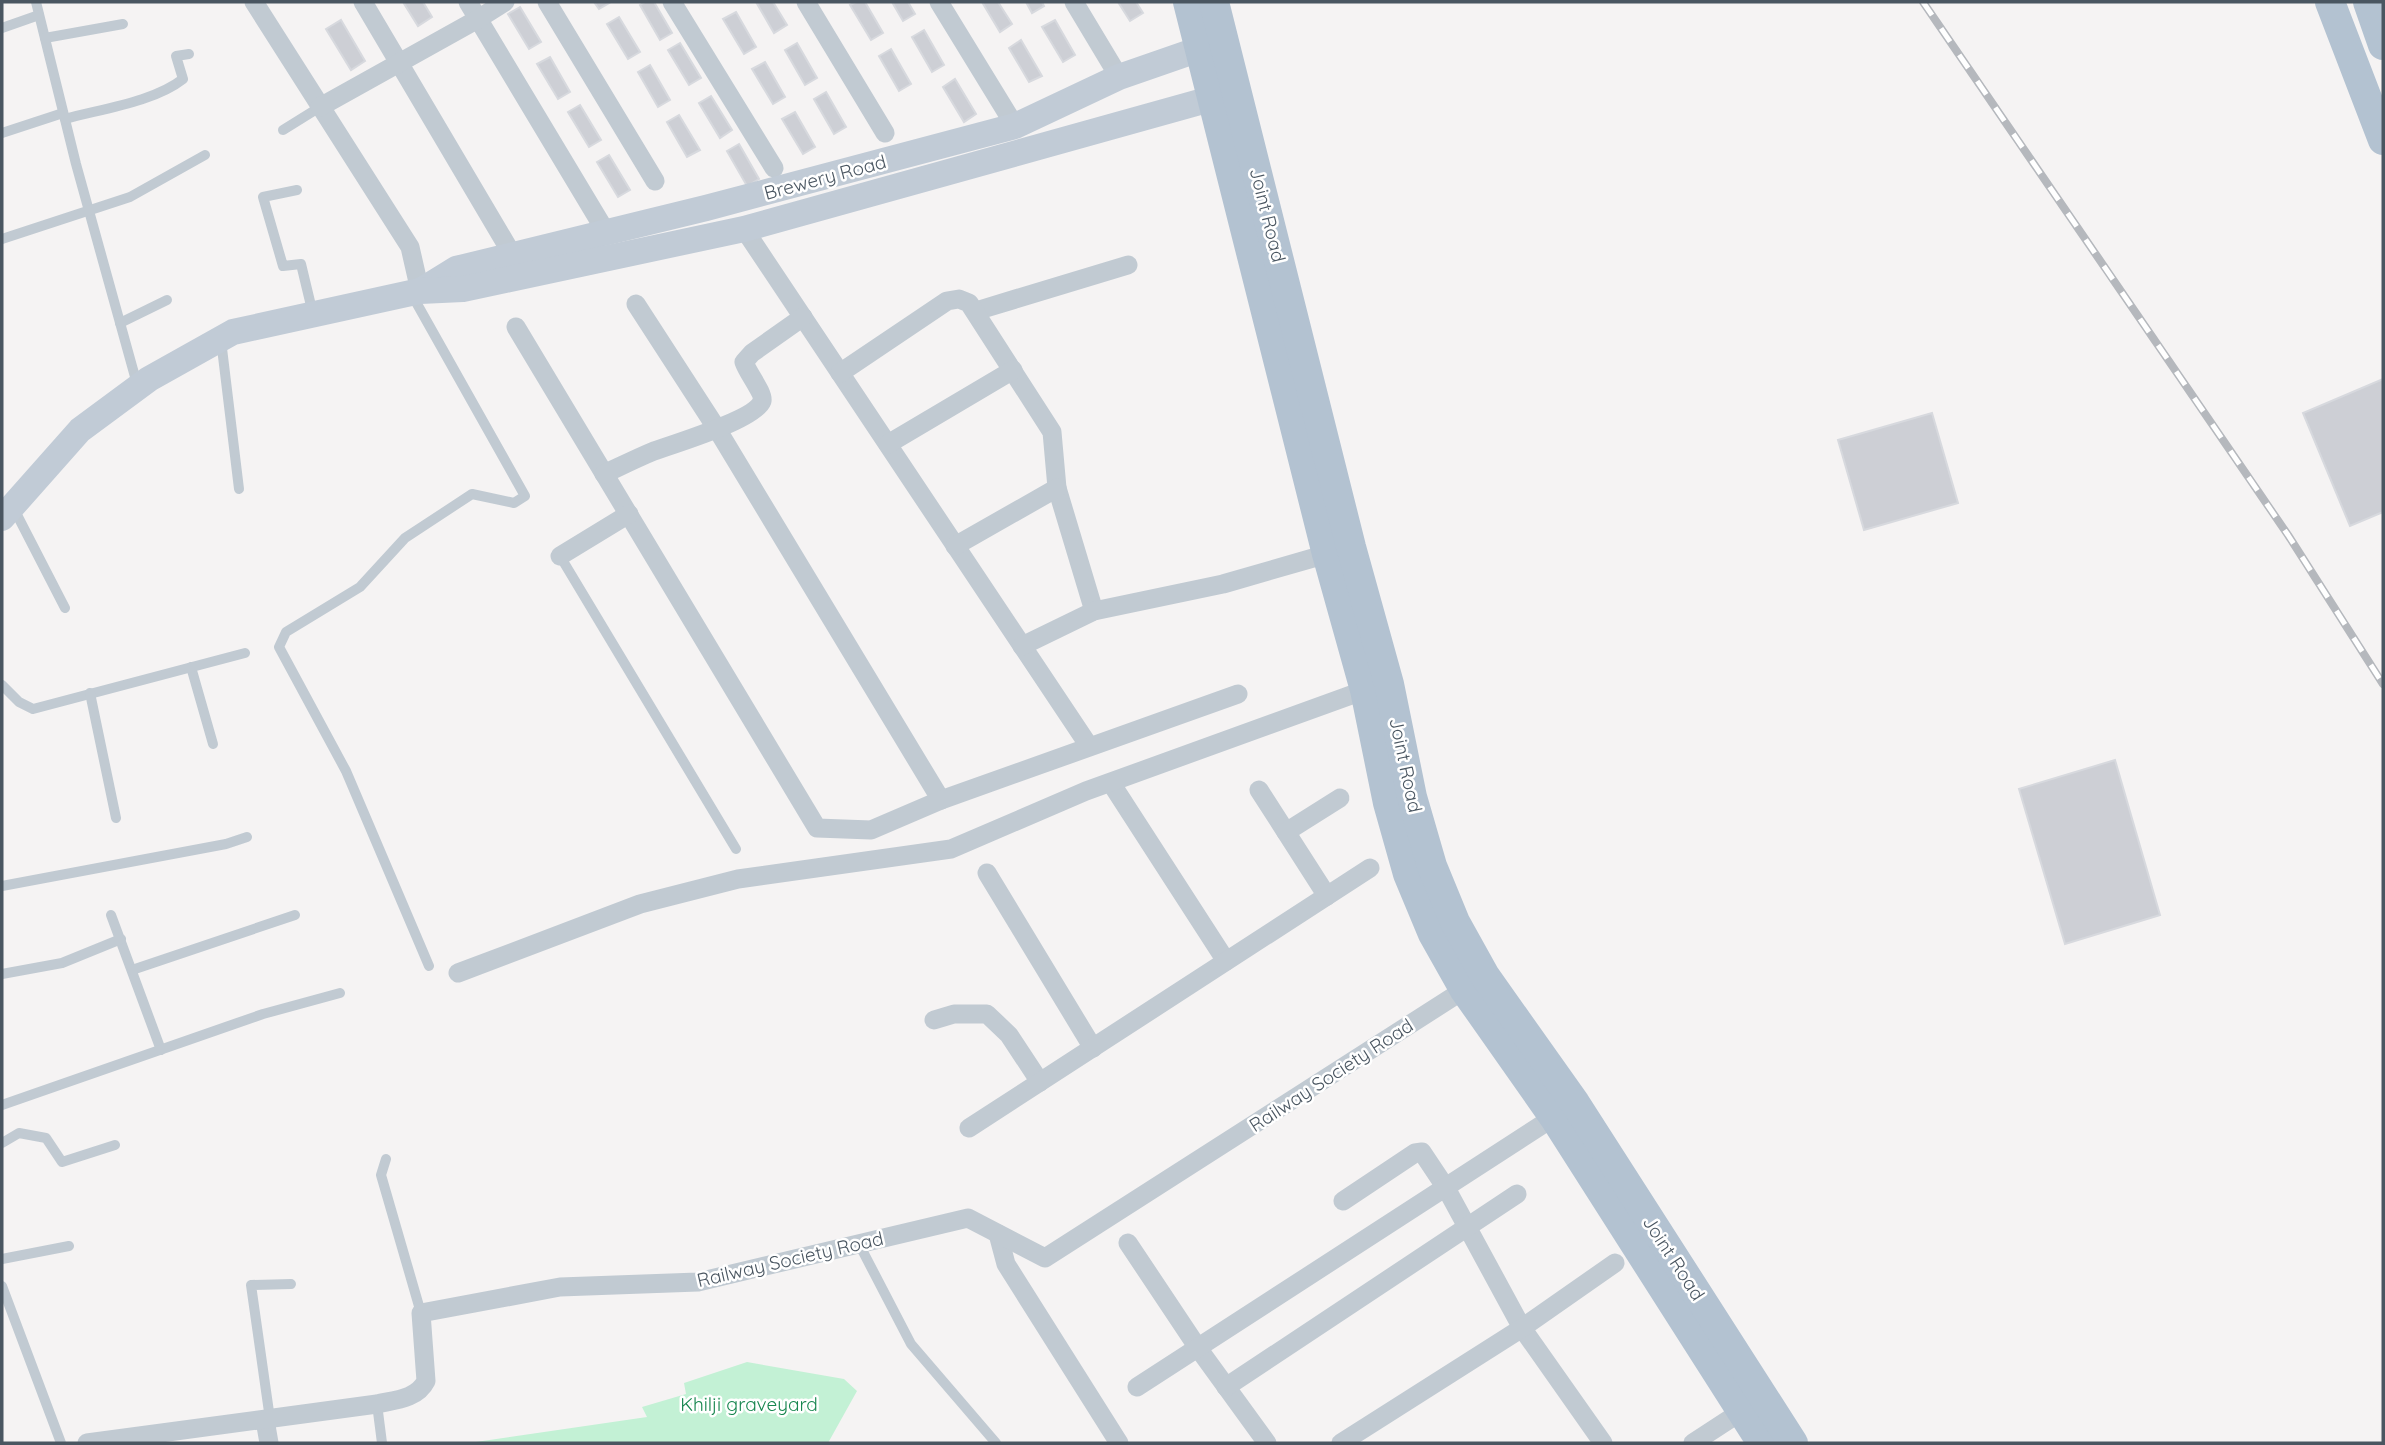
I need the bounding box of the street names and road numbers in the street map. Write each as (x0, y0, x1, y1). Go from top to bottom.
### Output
street label: Brewery Road (761, 149, 889, 205)
street label: Joint Road (1245, 165, 1291, 265)
street label: Joint Road (1384, 715, 1428, 815)
street label: Railway Society Road (1245, 1013, 1417, 1137)
street label: Joint Road (1638, 1211, 1710, 1305)
street label: Railway Society Road (694, 1226, 886, 1292)

